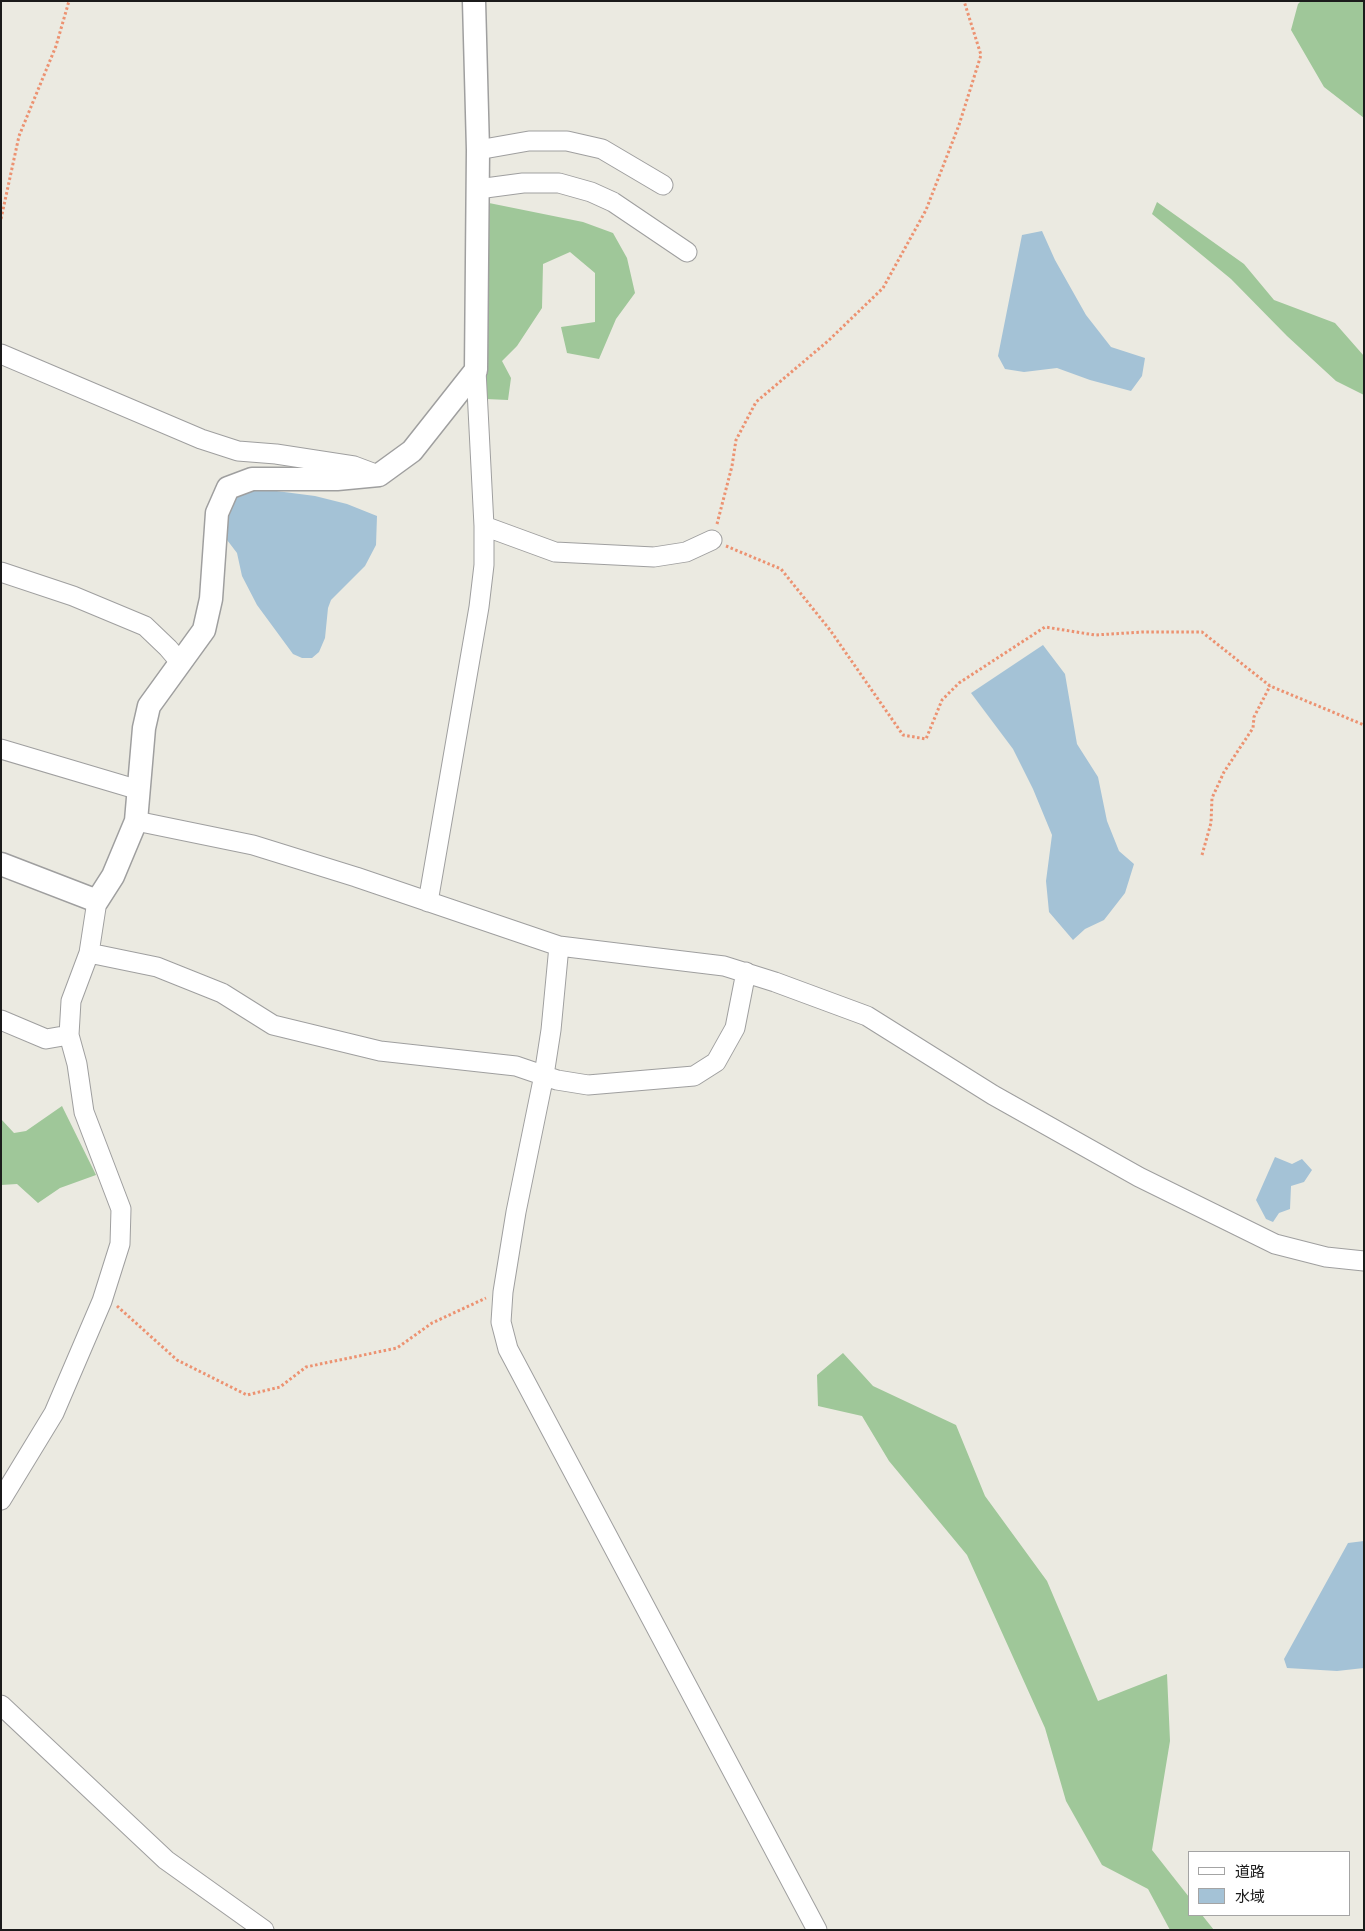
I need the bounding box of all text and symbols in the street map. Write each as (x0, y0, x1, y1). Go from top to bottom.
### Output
legend (1188, 1851, 1350, 1916)
text: 道路 (1235, 1863, 1265, 1880)
text: 水域 (1235, 1888, 1265, 1905)

